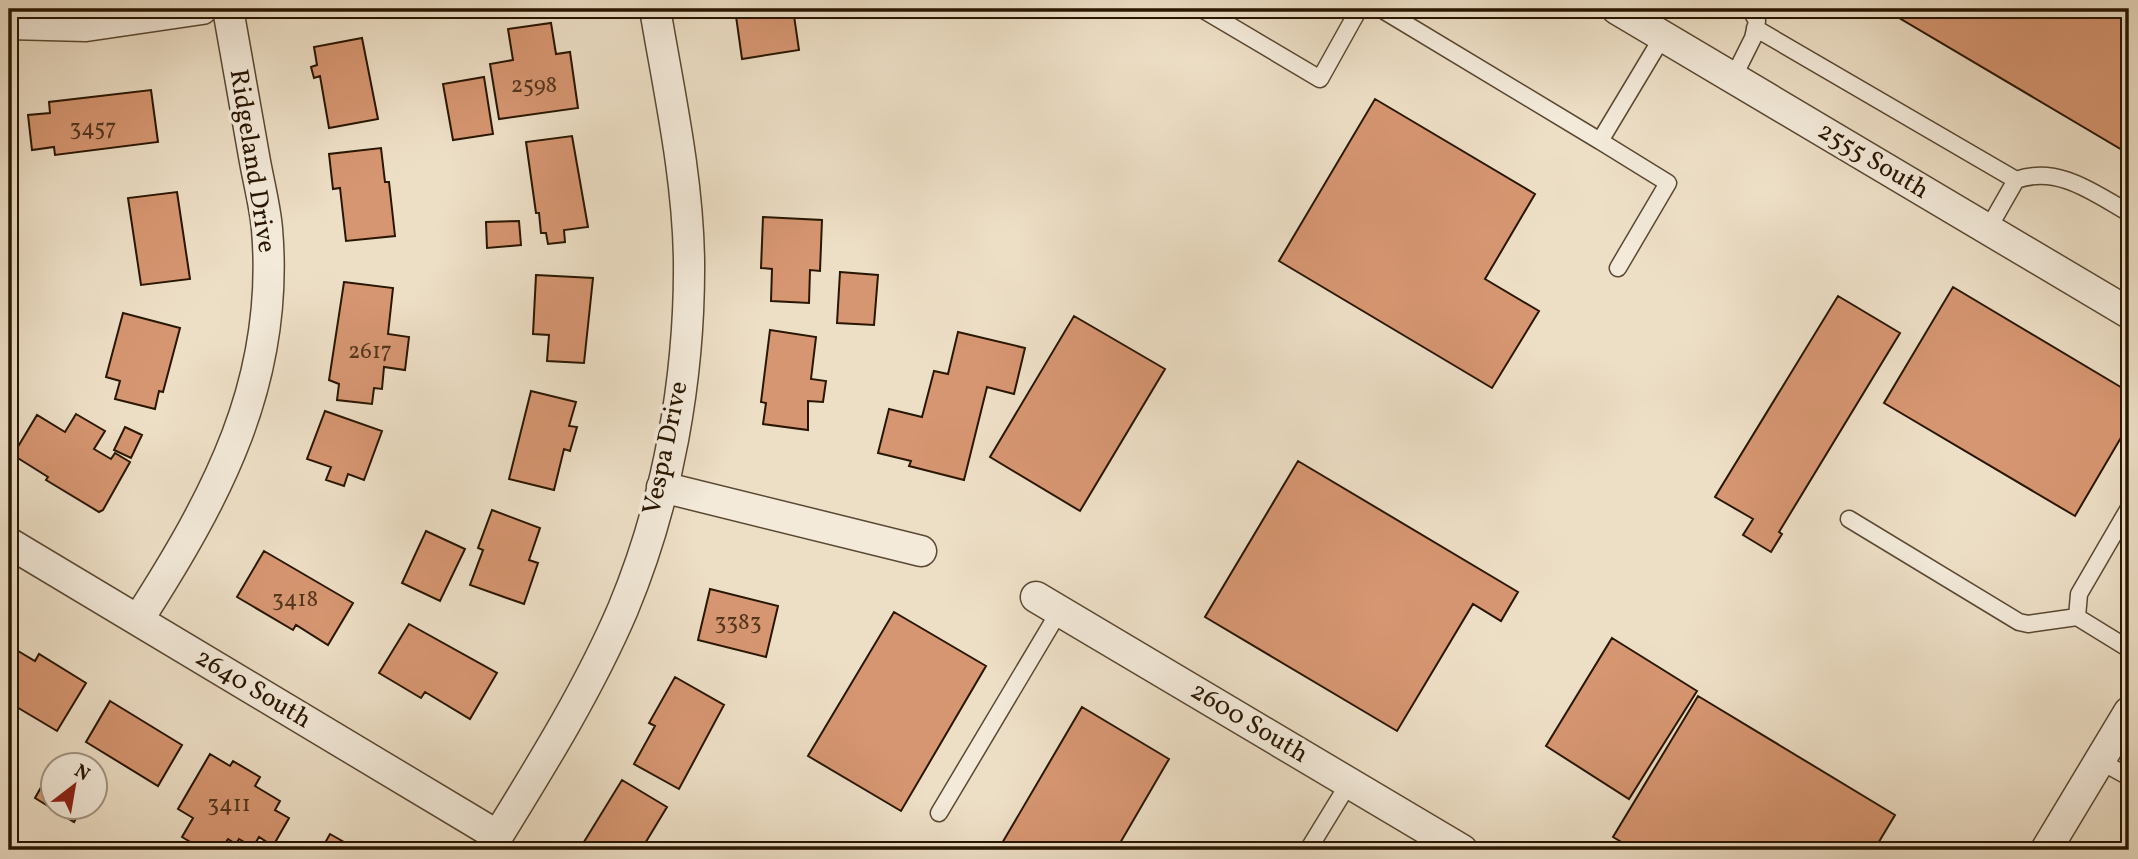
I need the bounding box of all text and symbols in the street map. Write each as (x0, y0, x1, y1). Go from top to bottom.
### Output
street label: Ridgeland Drive (220, 67, 284, 255)
house number: 2598 (511, 70, 557, 102)
house number: 3457 (69, 113, 117, 145)
street label: 2555 South (1811, 114, 1935, 208)
house number: 2617 (348, 336, 392, 368)
street label: Vespa Drive (634, 378, 698, 518)
house number: 3418 (272, 584, 318, 616)
house number: 3383 (715, 607, 761, 639)
street label: 2640 South (188, 640, 318, 738)
street label: 2600 South (1183, 674, 1315, 772)
north arrow (38, 750, 108, 820)
text: N (69, 758, 95, 788)
house number: 3411 (207, 789, 251, 821)

